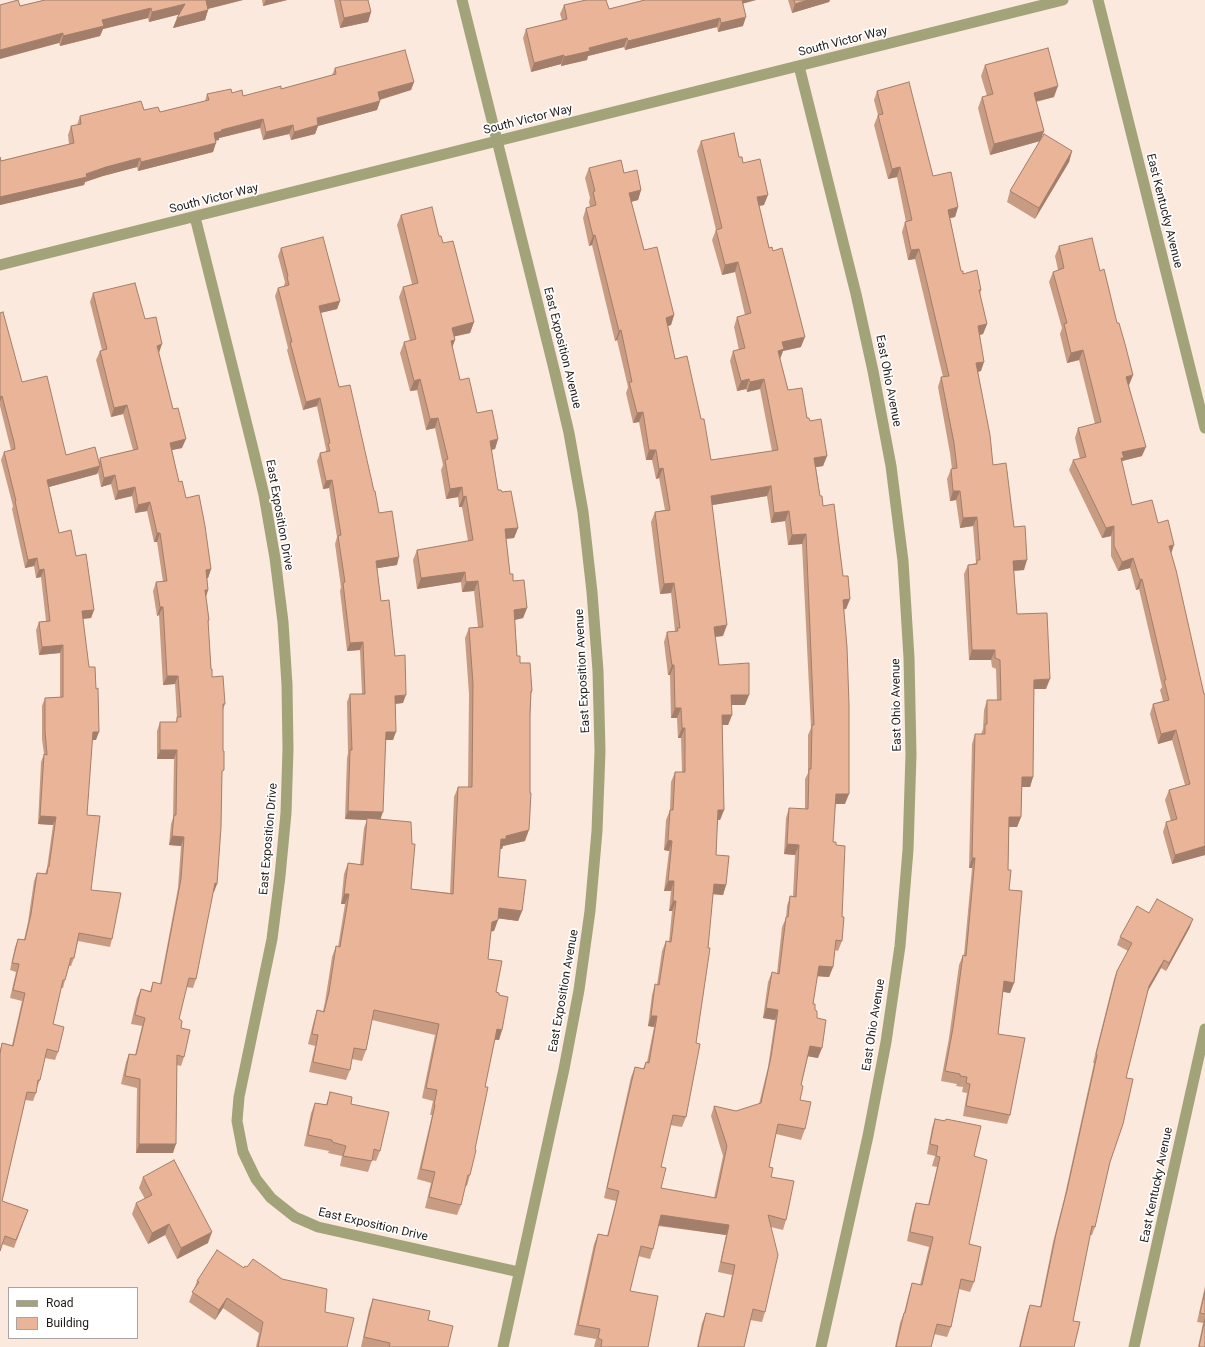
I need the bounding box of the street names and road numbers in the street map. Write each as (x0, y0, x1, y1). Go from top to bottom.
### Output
street label: South Victor Way (797, 24, 889, 60)
street label: South Victor Way (482, 102, 574, 138)
street label: East Kentucky Avenue (1143, 152, 1185, 270)
street label: South Victor Way (168, 181, 260, 217)
street label: East Exposition Avenue (540, 286, 584, 410)
street label: East Ohio Avenue (872, 334, 904, 428)
street label: East Exposition Drive (262, 459, 296, 571)
street label: East Exposition Avenue (573, 608, 593, 734)
street label: East Ohio Avenue (889, 658, 905, 752)
street label: East Exposition Drive (257, 783, 281, 895)
street label: East Exposition Avenue (546, 928, 582, 1054)
street label: East Ohio Avenue (860, 978, 888, 1072)
street label: East Kentucky Avenue (1138, 1126, 1176, 1244)
street label: East Exposition Drive (317, 1205, 429, 1245)

